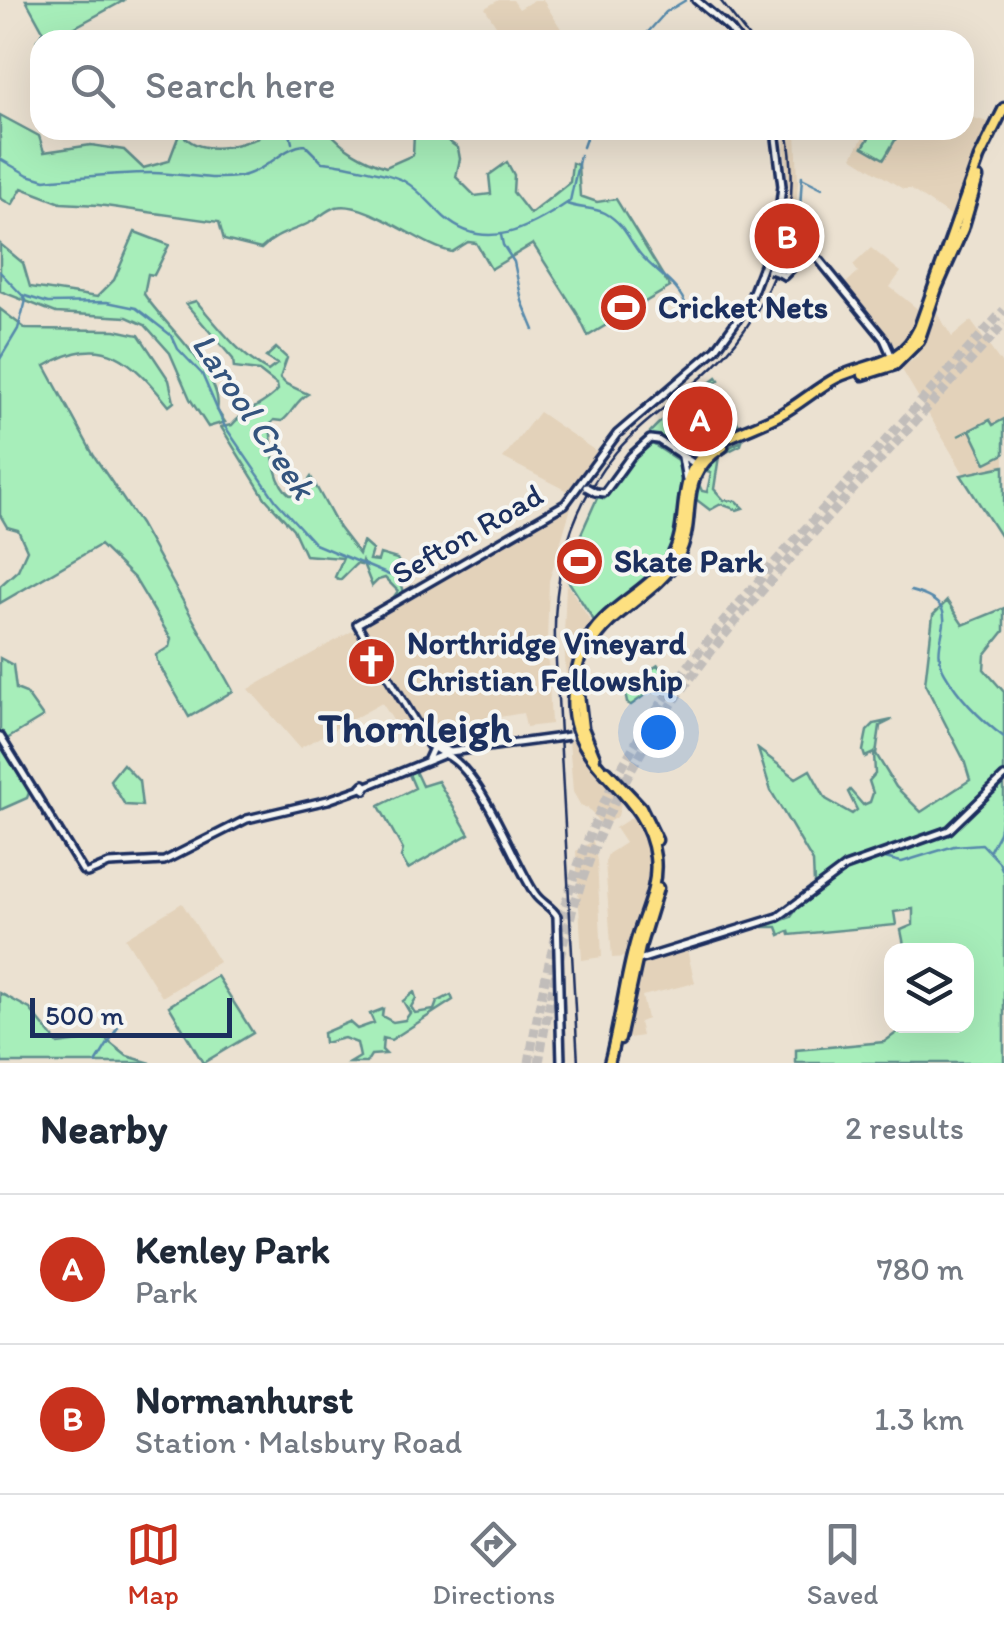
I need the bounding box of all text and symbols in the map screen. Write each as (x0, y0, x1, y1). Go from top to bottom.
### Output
search box (30, 30, 974, 140)
icon: search (65, 58, 120, 113)
text: Search here (145, 62, 336, 108)
pin: B (754, 198, 820, 274)
sports icon: Cricket Nets (597, 281, 649, 333)
place label: Cricket Nets (658, 288, 828, 326)
water label: Larool Creek (183, 325, 326, 508)
pin: A (668, 382, 732, 456)
street label: Sefton Road (385, 475, 549, 593)
sports icon: Skate Park (553, 535, 605, 587)
place label: Skate Park (614, 542, 764, 580)
place label: Northridge Vineyard Christian Fellowship (407, 624, 686, 699)
church icon: Northridge Vineyard Christian Fellowship (346, 635, 398, 687)
district label: Thornleigh (317, 702, 512, 753)
your location (633, 707, 684, 758)
map controls (884, 943, 974, 1033)
button: layers (884, 943, 974, 1033)
scale bar (30, 993, 232, 1038)
text: 500 m (45, 998, 124, 1032)
text: Nearby (40, 1103, 167, 1154)
text: 2 results (845, 1109, 964, 1147)
text: Kenley Park (135, 1227, 330, 1273)
text: A (62, 1250, 83, 1288)
text: 780 m (877, 1250, 964, 1288)
text: Park (135, 1273, 198, 1311)
text: Normanhurst (135, 1377, 353, 1423)
text: B (62, 1400, 83, 1438)
text: 1.3 km (874, 1400, 964, 1438)
text: Station · Malsbury Road (135, 1423, 462, 1461)
tab: Map (126, 1517, 181, 1611)
tab: Directions (432, 1517, 555, 1611)
tab: Saved (807, 1517, 878, 1611)

